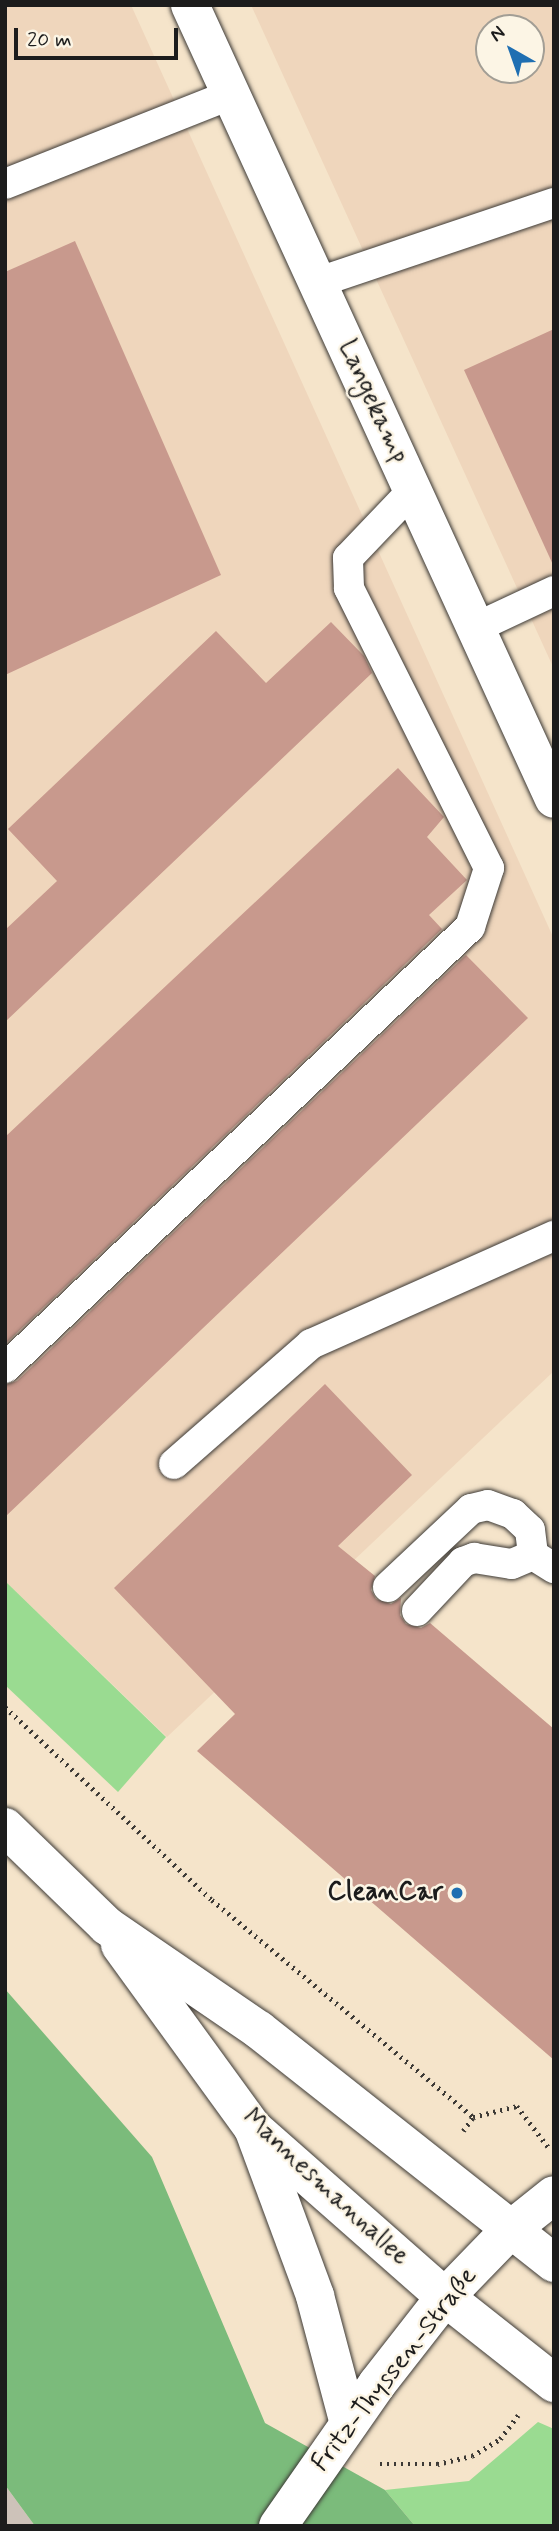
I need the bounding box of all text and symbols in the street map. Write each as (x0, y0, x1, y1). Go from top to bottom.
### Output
scale bar (18, 14, 182, 58)
north arrow (475, 14, 545, 84)
text: N (485, 20, 510, 48)
text: 20 m (27, 26, 72, 54)
street label: Langekamp (330, 336, 414, 468)
place label: CleanCar (328, 1877, 443, 1909)
marker: CleanCar (449, 1885, 465, 1901)
street label: Mannesmannallee (235, 2103, 415, 2273)
street label: Fritz-Thyssen-Straße (306, 2262, 484, 2478)

